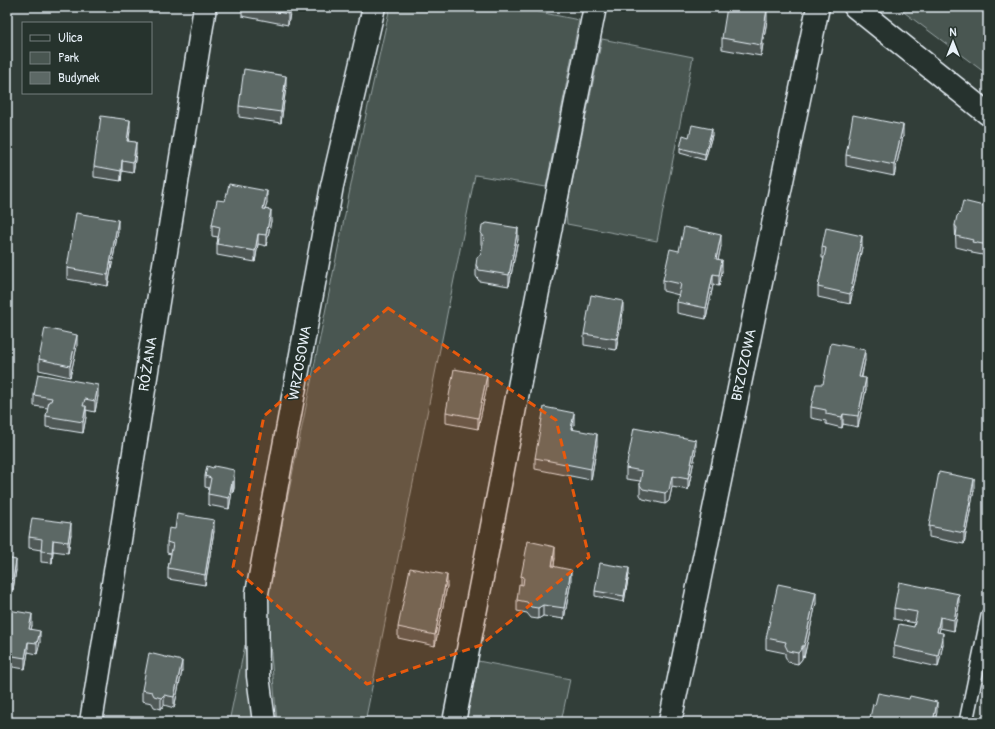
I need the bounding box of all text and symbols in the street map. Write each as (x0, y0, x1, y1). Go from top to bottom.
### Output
legend (22, 22, 152, 94)
north arrow (933, 22, 973, 62)
text: N (949, 26, 957, 39)
text: Ulica (58, 31, 83, 46)
text: Park (58, 51, 79, 66)
text: Budynek (58, 71, 100, 86)
street label: WRZOSOWA (285, 324, 315, 402)
street label: BRZOZOWA (728, 327, 760, 403)
street label: RÓŻANA (134, 335, 161, 393)

